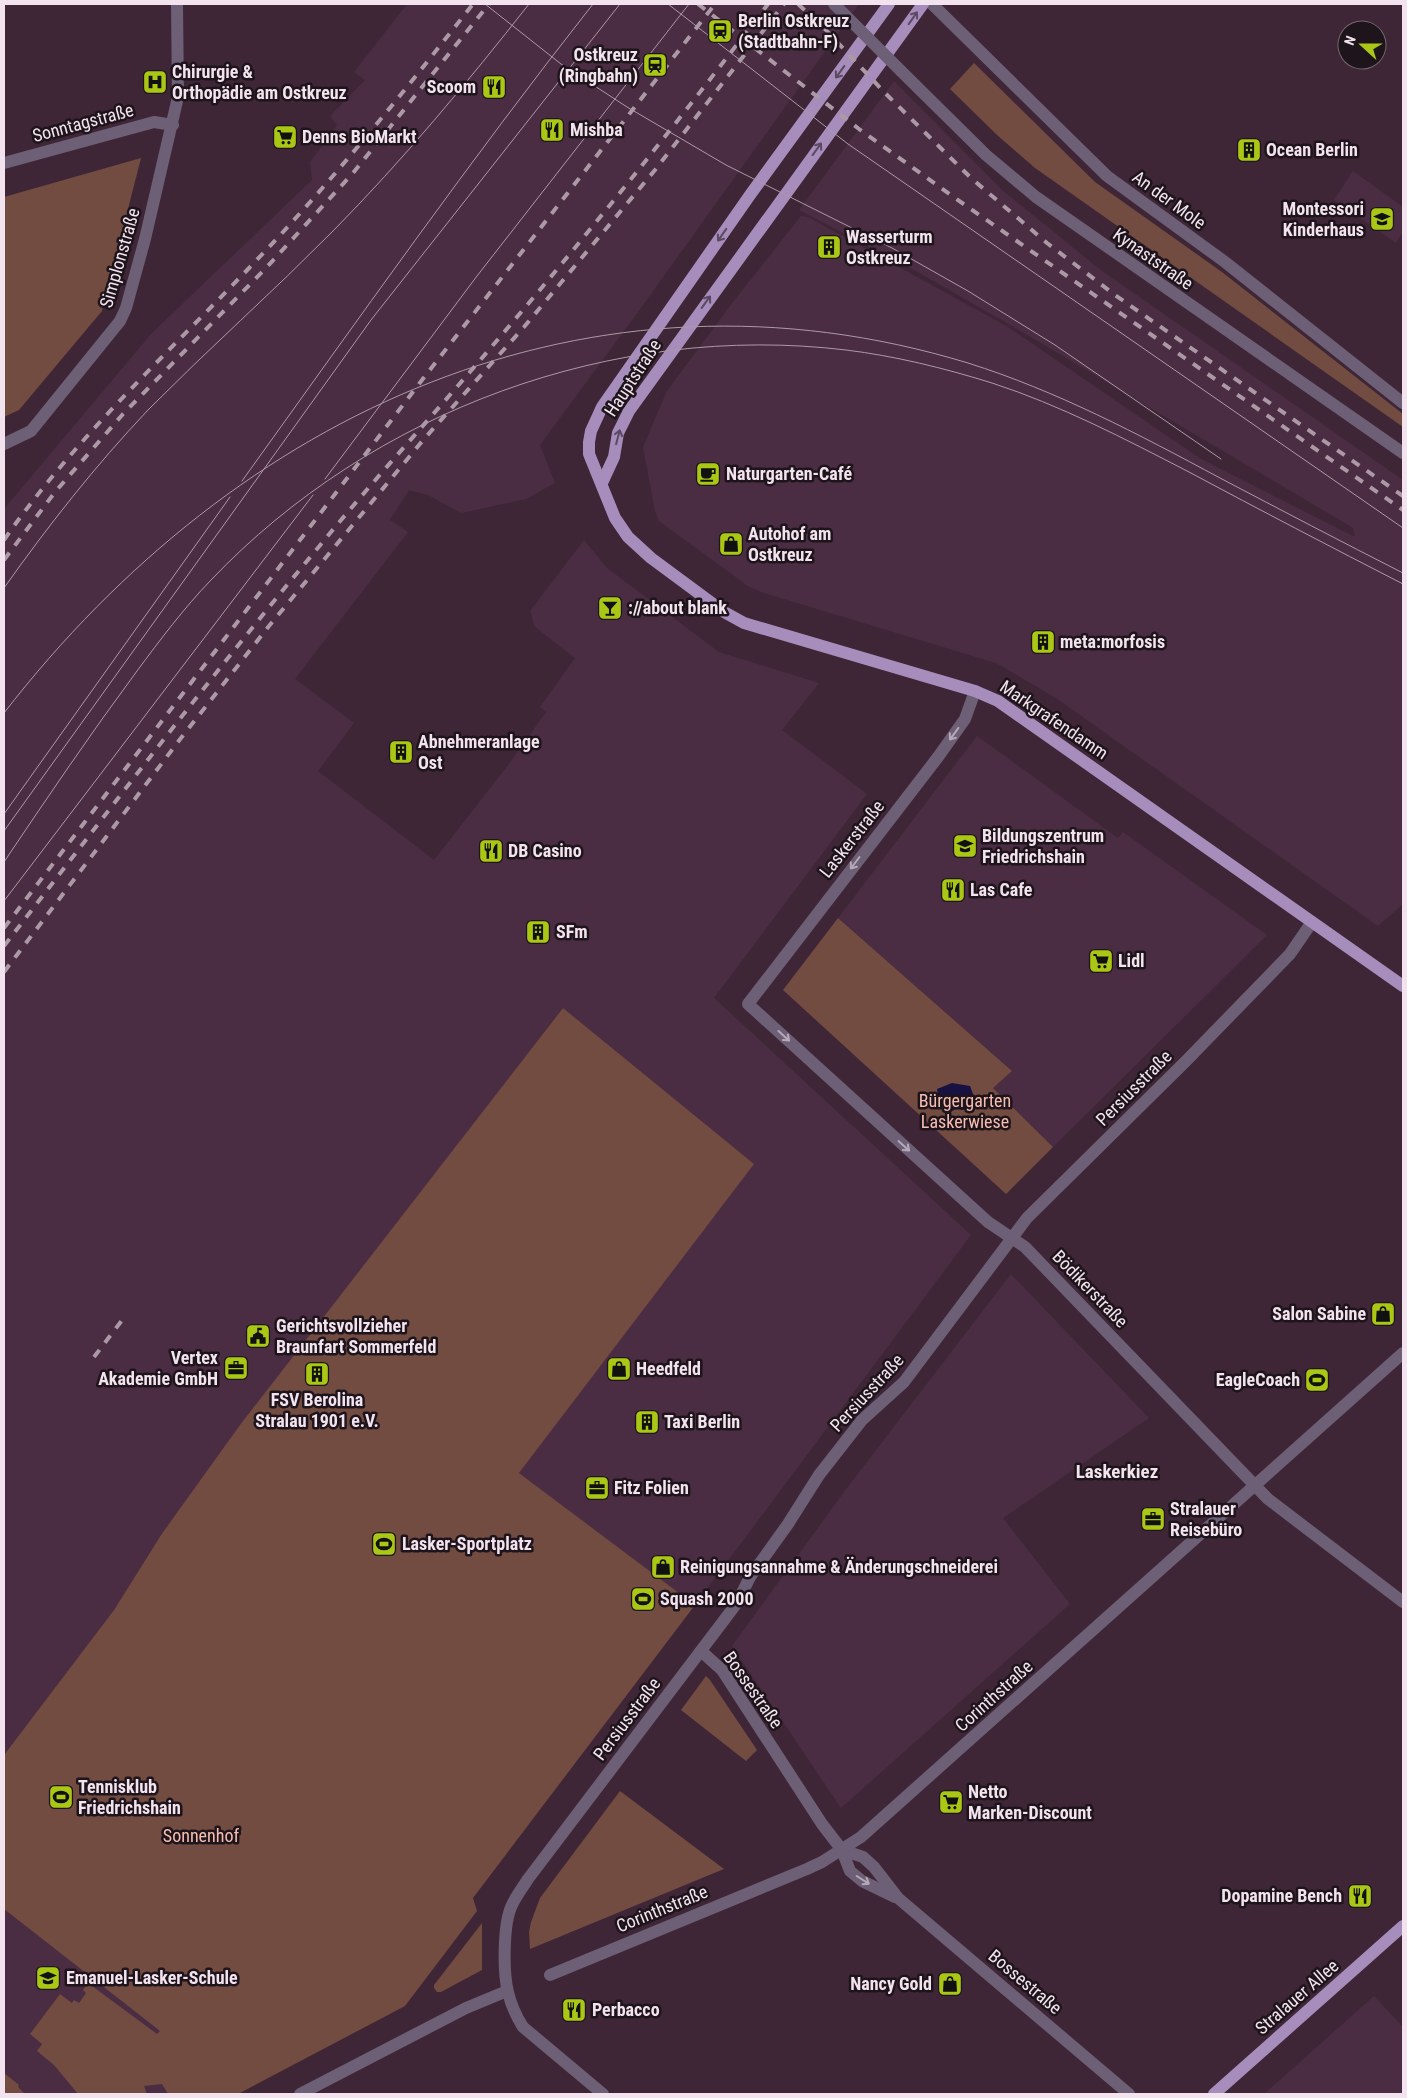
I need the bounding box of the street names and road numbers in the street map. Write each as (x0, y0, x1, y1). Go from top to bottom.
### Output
street label: Sonntagstraße (30, 99, 136, 146)
street label: An der Mole (1129, 166, 1210, 233)
street label: Simplonstraße (95, 206, 144, 310)
street label: Kynaststraße (1109, 223, 1197, 294)
street label: Hauptstraße (600, 335, 665, 420)
street label: Markgrafendamm (996, 676, 1112, 763)
street label: Laskerstraße (815, 796, 888, 882)
street label: Persiusstraße (1092, 1046, 1176, 1130)
street label: Bödikerstraße (1048, 1246, 1132, 1332)
street label: Persiusstraße (825, 1350, 908, 1436)
street label: Bossestraße (719, 1647, 787, 1732)
street label: Corinthstraße (951, 1655, 1037, 1736)
street label: Persiusstraße (589, 1673, 665, 1764)
street label: Corinthstraße (613, 1881, 711, 1936)
street label: Bossestraße (985, 1945, 1066, 2018)
street label: Stralauer Allee (1251, 1955, 1343, 2038)

